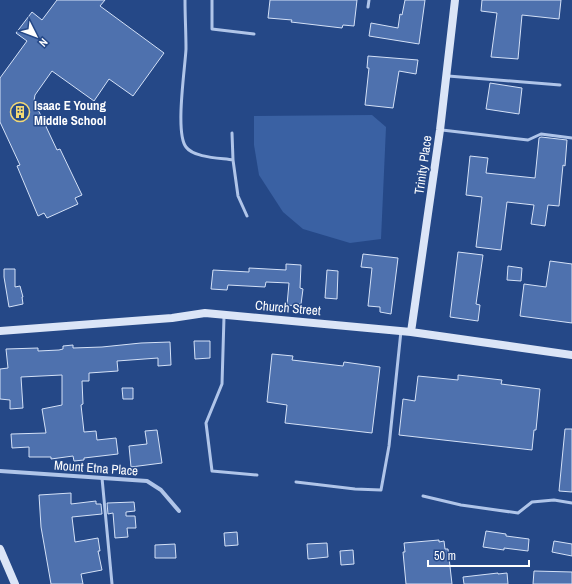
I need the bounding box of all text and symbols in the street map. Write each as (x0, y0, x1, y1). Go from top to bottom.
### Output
north arrow (16, 16, 56, 56)
text: N (36, 36, 51, 50)
place label: Isaac E Young Middle School (34, 97, 106, 129)
building icon: Isaac E Young Middle School (9, 101, 31, 123)
street label: Trinity Place (410, 134, 436, 196)
street label: Church Street (254, 297, 322, 319)
street label: Mount Etna Place (53, 457, 139, 479)
scale bar (428, 542, 529, 568)
text: 50 m (434, 548, 456, 564)

